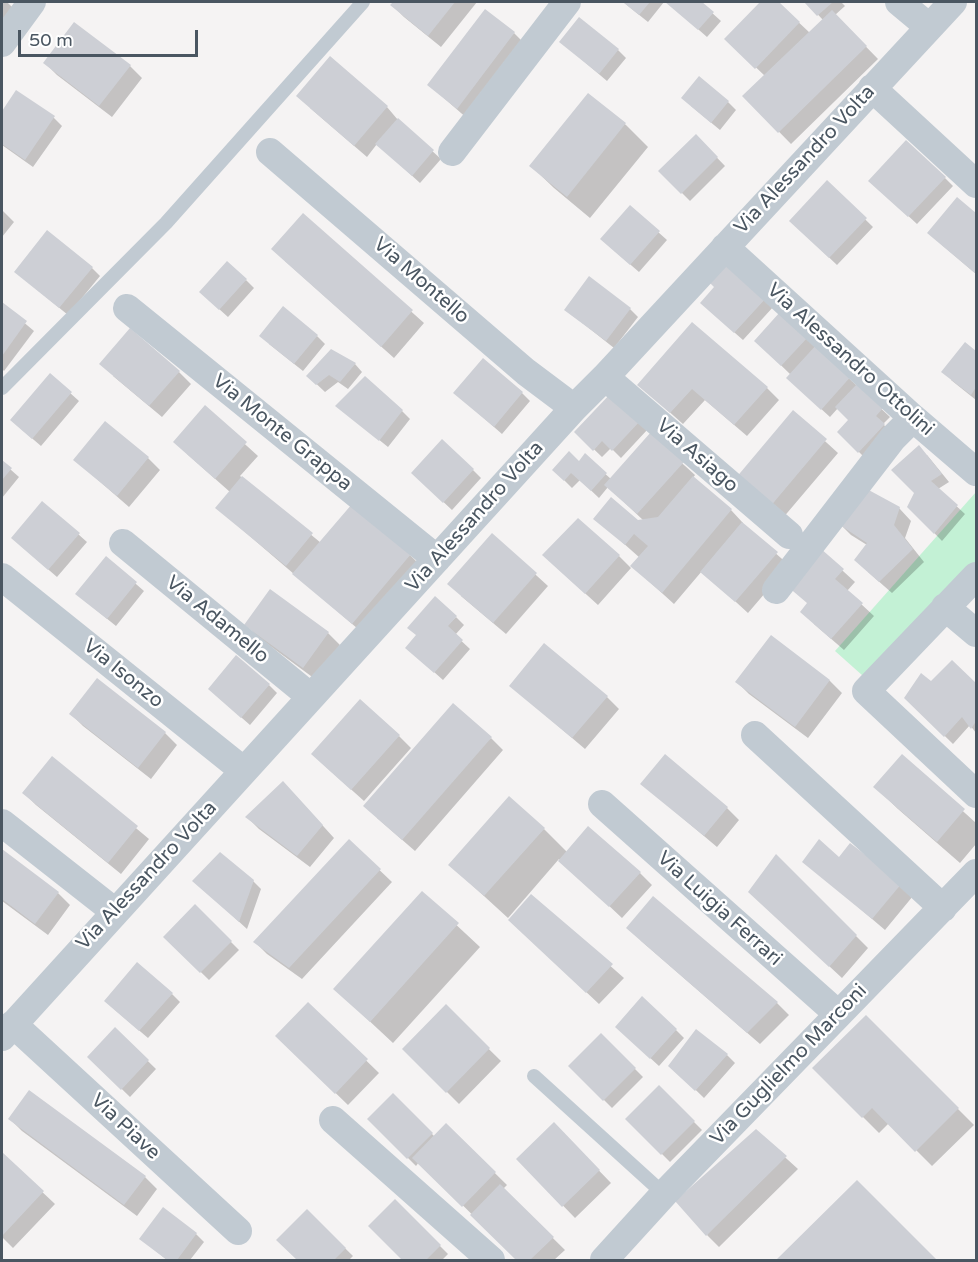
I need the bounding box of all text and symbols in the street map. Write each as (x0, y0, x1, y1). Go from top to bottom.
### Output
scale bar (21, 18, 201, 56)
text: 50 m (29, 29, 73, 51)
street label: Via Alessandro Volta (730, 81, 880, 239)
street label: Via Montello (368, 233, 474, 329)
street label: Via Alessandro Ottolini (761, 279, 939, 441)
street label: Via Monte Grappa (207, 369, 357, 497)
street label: Via Asiago (651, 414, 743, 498)
street label: Via Alessandro Volta (401, 437, 549, 597)
street label: Via Adamello (161, 571, 273, 669)
street label: Via Isonzo (78, 634, 168, 714)
street label: Via Alessandro Volta (72, 797, 222, 955)
street label: Via Luigia Ferrari (652, 847, 786, 971)
street label: Via Guglielmo Marconi (706, 979, 872, 1151)
street label: Via Piave (85, 1089, 165, 1165)

